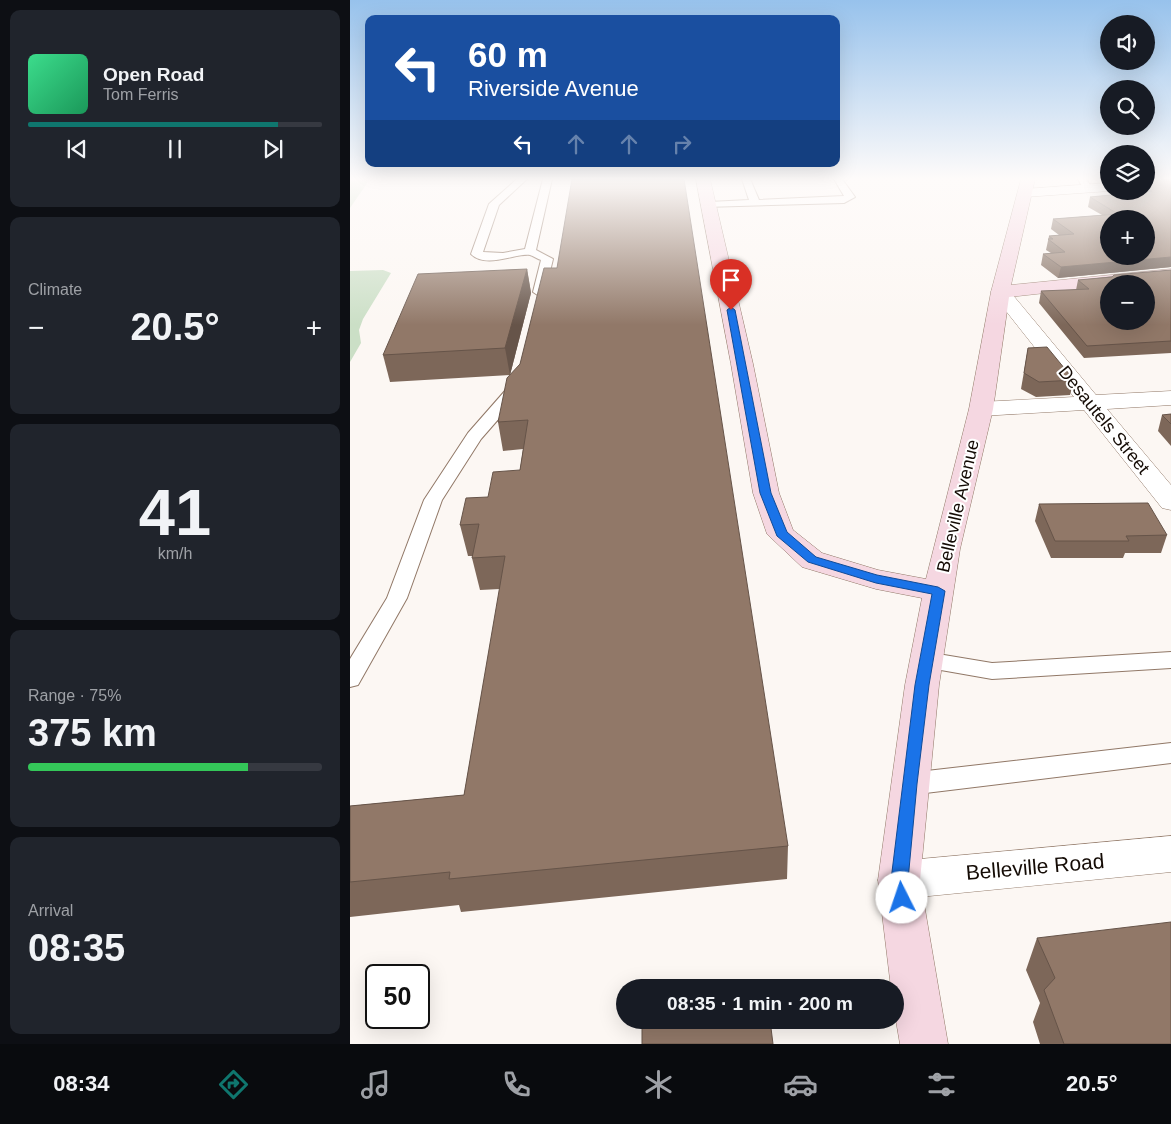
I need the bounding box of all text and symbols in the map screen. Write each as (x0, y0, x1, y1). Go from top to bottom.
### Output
map controls (1100, 15, 1155, 330)
button: sound (1100, 15, 1155, 70)
icon: left (385, 35, 450, 100)
text: 60 m (468, 35, 548, 74)
text: Open Road (103, 64, 204, 85)
text: Riverside Avenue (468, 76, 639, 101)
button: search (1100, 80, 1155, 135)
text: Tom Ferris (103, 86, 179, 103)
icon: left (509, 130, 537, 158)
icon: ahead (562, 130, 590, 158)
icon: ahead (615, 130, 643, 158)
icon: right (668, 130, 696, 158)
icon: previous (63, 135, 91, 163)
icon: pause (161, 135, 189, 163)
icon: next (259, 135, 287, 163)
button: layers (1100, 145, 1155, 200)
button: + (1100, 210, 1155, 265)
pin (710, 259, 752, 310)
icon: arrive (717, 266, 745, 294)
button: − (1100, 275, 1155, 330)
text: Climate (28, 281, 82, 298)
text: 20.5° (130, 306, 220, 348)
text: − (28, 312, 44, 343)
text: + (306, 312, 322, 343)
street label: Desautels Street (1054, 362, 1154, 478)
street label: Belleville Avenue (933, 438, 983, 574)
text: 41 (139, 476, 211, 549)
text: km/h (158, 545, 192, 562)
text: Range · 75% (28, 687, 121, 704)
text: 375 km (28, 712, 157, 754)
street label: Belleville Road (965, 849, 1105, 884)
position arrow (875, 871, 927, 923)
text: Arrival (28, 902, 73, 919)
text: 08:35 (28, 927, 125, 969)
speed limit sign: 50 (365, 964, 430, 1029)
text: 08:35 · 1 min · 200 m (667, 993, 853, 1014)
icon: directions (216, 1067, 251, 1102)
icon: music (358, 1067, 393, 1102)
icon: phone (499, 1067, 534, 1102)
icon: climate (641, 1067, 676, 1102)
icon: car (783, 1067, 818, 1102)
icon: filters (924, 1067, 959, 1102)
text: 08:34 (53, 1071, 110, 1096)
text: 20.5° (1066, 1071, 1118, 1096)

